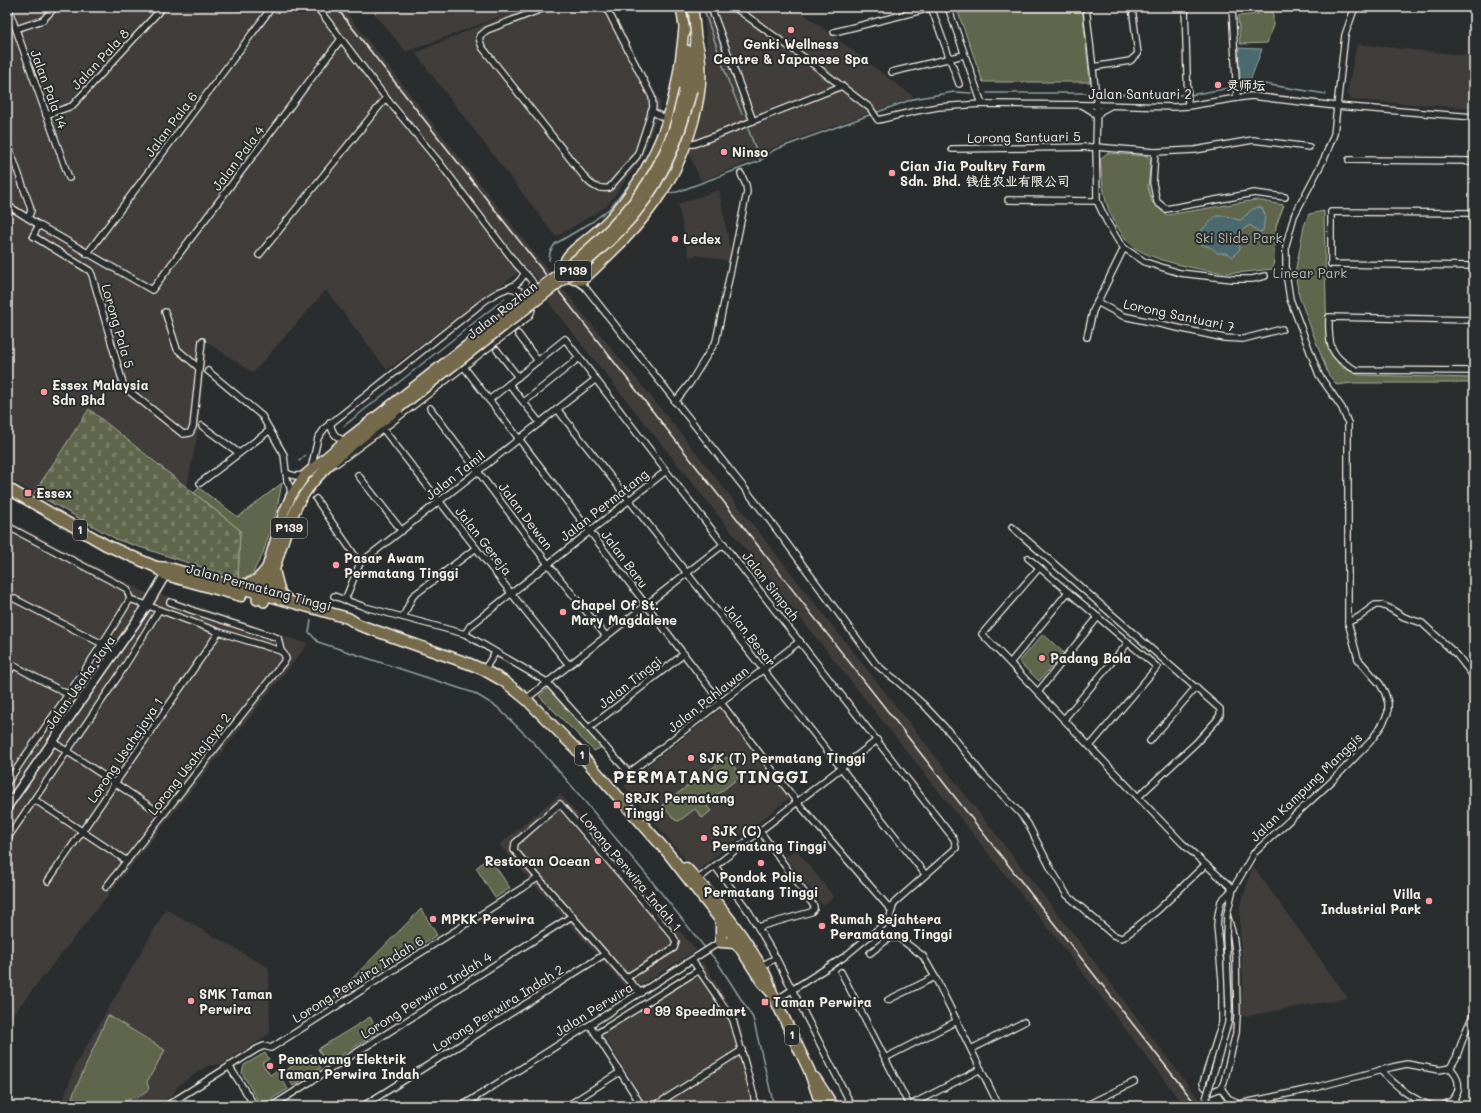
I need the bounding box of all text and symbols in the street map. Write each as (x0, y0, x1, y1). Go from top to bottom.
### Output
street label: Jalan Pala 8 (67, 24, 132, 93)
marker: Genki Wellness Centre & Japanese Spa (786, 25, 796, 35)
place label: Genki Wellness Centre & Japanese Spa (713, 35, 869, 67)
street label: Jalan Pala 14 (27, 47, 72, 131)
place label: 灵师坛 (1226, 76, 1265, 93)
marker: 灵师坛 (1213, 80, 1223, 90)
street label: Jalan Santuari 2 (1088, 85, 1192, 102)
street label: Jalan Pala 6 (141, 88, 201, 160)
street label: Jalan Pala 4 (208, 121, 268, 194)
street label: Lorong Santuari 5 (967, 127, 1081, 146)
place label: Ninso (732, 143, 768, 160)
marker: Ninso (719, 147, 729, 157)
place label: Cian Jia Poultry Farm Sdn. Bhd. 钱佳农业有限公司 (900, 157, 1070, 189)
marker: Cian Jia Poultry Farm Sdn. Bhd. 钱佳农业有限公司 (887, 168, 897, 178)
park label: Ski Slide Park (1196, 229, 1283, 246)
place label: Ledex (683, 230, 721, 247)
marker: Ledex (670, 234, 680, 244)
road number: P139 (555, 261, 591, 281)
park label: Linear Park (1273, 264, 1347, 281)
street label: Jalan Rozhan (463, 277, 540, 342)
street label: Lorong Pala 5 (98, 282, 139, 370)
street label: Lorong Santuari 7 (1122, 294, 1236, 335)
place label: Essex Malaysia Sdn Bhd (52, 376, 149, 408)
marker: Essex Malaysia Sdn Bhd (39, 387, 49, 397)
street label: Jalan Tamil (422, 446, 488, 503)
street label: Jalan Permatang (556, 465, 651, 544)
street label: Jalan Dewan (495, 479, 557, 553)
place label: Essex (36, 484, 72, 501)
marker: Essex (23, 488, 33, 498)
street label: Jalan Gereja (452, 503, 517, 579)
road number: P139 (271, 518, 307, 538)
road number: 1 (73, 520, 87, 540)
street label: Jalan Baru (598, 527, 653, 591)
street label: Jalan Simpah (739, 548, 804, 624)
place label: Pasar Awam Permatang Tinggi (344, 549, 459, 581)
street label: Jalan Permatang Tinggi (185, 559, 333, 614)
marker: Pasar Awam Permatang Tinggi (331, 560, 341, 570)
place label: Chapel Of St. Mary Magdalene (571, 596, 677, 629)
street label: Jalan Besar (721, 600, 780, 669)
marker: Chapel Of St. Mary Magdalene (558, 607, 568, 617)
street label: Jalan Usaha Jaya (41, 631, 118, 732)
place label: Padang Bola (1050, 649, 1131, 666)
street label: Jalan Tinggi (595, 652, 665, 712)
marker: Padang Bola (1037, 653, 1047, 663)
street label: Jalan Pahlawan (664, 662, 752, 736)
street label: Lorong Usahajaya 1 (83, 694, 166, 806)
street label: Lorong Usahajaya 2 (143, 709, 234, 818)
street label: Jalan Kampung Manggis (1246, 729, 1365, 845)
road number: 1 (575, 745, 589, 765)
place label: SJK (T) Permatang Tinggi (699, 749, 866, 766)
marker: SJK (T) Permatang Tinggi (686, 753, 696, 763)
district label: PERMATANG TINGGI (613, 765, 809, 787)
place label: SRJK Permatang Tinggi (625, 789, 735, 821)
marker: SRJK Permatang Tinggi (612, 800, 622, 810)
street label: Lorong Perwira Indah 1 (577, 809, 686, 934)
place label: SJK (C) Permatang Tinggi (712, 822, 827, 854)
marker: SJK (C) Permatang Tinggi (699, 833, 709, 843)
place label: Restoran Ocean (485, 852, 590, 869)
marker: Restoran Ocean (593, 856, 603, 866)
marker: Pondok Polis Permatang Tinggi (756, 858, 766, 868)
place label: Pondok Polis Permatang Tinggi (704, 868, 818, 900)
place label: Villa Industrial Park (1321, 885, 1421, 917)
marker: Villa Industrial Park (1424, 896, 1434, 906)
place label: MPKK Perwira (441, 910, 535, 927)
place label: Rumah Sejahtera Peramatang Tinggi (830, 910, 953, 942)
marker: MPKK Perwira (428, 914, 438, 924)
marker: Rumah Sejahtera Peramatang Tinggi (817, 921, 827, 931)
street label: Lorong Perwira Indah 6 (289, 931, 427, 1026)
street label: Lorong Perwira Indah 4 (357, 947, 495, 1042)
street label: Lorong Perwira Indah 2 (429, 960, 566, 1055)
street label: Jalan Perwira (551, 978, 636, 1039)
place label: SMK Taman Perwira (199, 985, 272, 1017)
place label: Taman Perwira (773, 993, 872, 1010)
marker: SMK Taman Perwira (186, 996, 196, 1006)
marker: Taman Perwira (760, 997, 770, 1007)
place label: 99 Speedmart (655, 1002, 746, 1019)
marker: 99 Speedmart (642, 1006, 652, 1016)
road number: 1 (785, 1025, 799, 1045)
place label: Pencawang Elektrik Taman Perwira Indah (278, 1050, 420, 1082)
marker: Pencawang Elektrik Taman Perwira Indah (265, 1061, 275, 1071)

